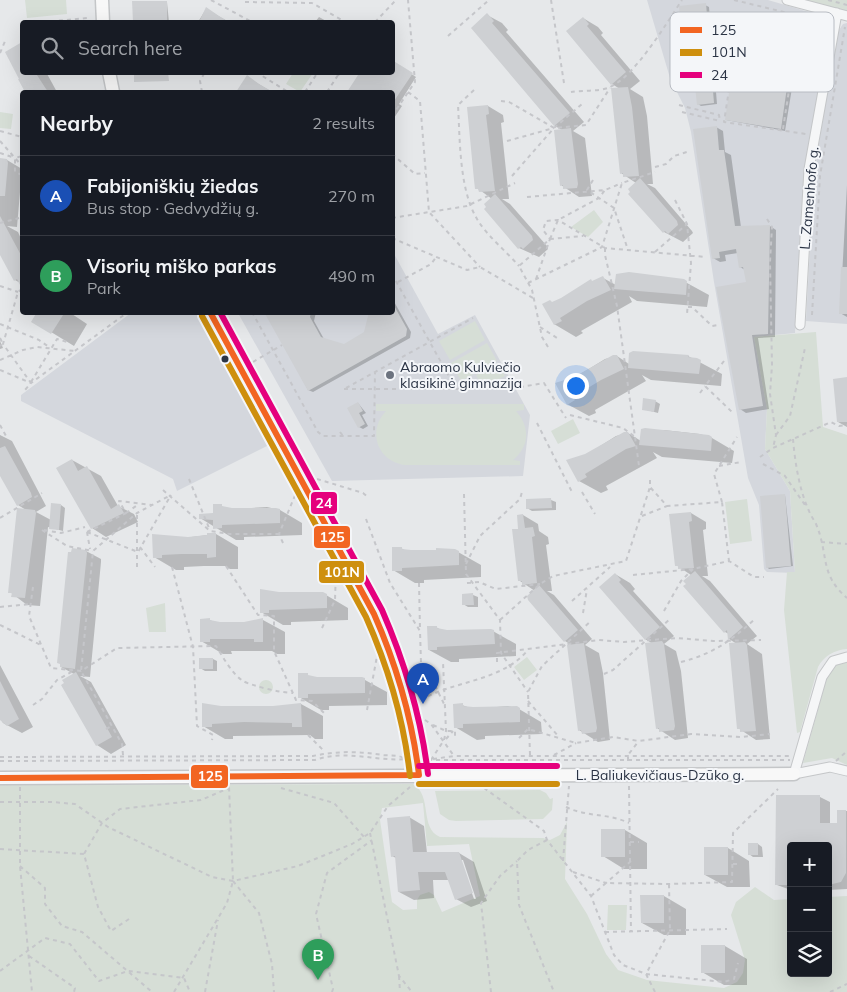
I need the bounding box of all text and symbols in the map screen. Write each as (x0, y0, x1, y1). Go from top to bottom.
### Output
legend (670, 12, 834, 92)
search box (20, 20, 395, 75)
text: 125 (711, 21, 736, 39)
icon: search (38, 34, 66, 62)
text: Search here (78, 36, 182, 60)
text: 101N (711, 43, 747, 61)
text: 24 (711, 66, 728, 84)
text: Nearby (40, 110, 113, 136)
text: 2 results (312, 113, 375, 133)
street label: L. Zamenhofo g. (796, 146, 822, 250)
text: Fabijoniškių žiedas (87, 174, 259, 198)
text: A (50, 186, 62, 206)
text: 270 m (328, 186, 375, 206)
text: Bus stop · Gedvydžių g. (87, 198, 259, 218)
text: Visorių miško parkas (87, 254, 276, 278)
text: B (50, 266, 62, 286)
text: 490 m (328, 266, 375, 286)
text: Park (87, 278, 121, 298)
unlabelled marker (220, 354, 230, 364)
place label: Abraomo Kulviečio klasikinė gimnazija (400, 358, 522, 392)
marker: Abraomo Kulviečio klasikinė gimnazija (384, 369, 396, 381)
your location (563, 373, 589, 399)
line badge: 24 (310, 491, 338, 515)
text: 24 (316, 494, 333, 512)
line badge: 125 (313, 525, 351, 549)
text: 125 (319, 528, 345, 546)
line badge: 101N (318, 560, 365, 584)
text: 101N (324, 563, 360, 581)
pin: A (407, 663, 439, 704)
line badge: 125 (190, 764, 229, 789)
street label: L. Baliukevičiaus-Dzūko g. (576, 766, 744, 784)
text: 125 (197, 767, 223, 785)
map controls (787, 842, 832, 977)
button: + (787, 842, 832, 887)
button: − (787, 887, 832, 932)
button: layers (787, 932, 832, 977)
pin: B (302, 939, 334, 980)

